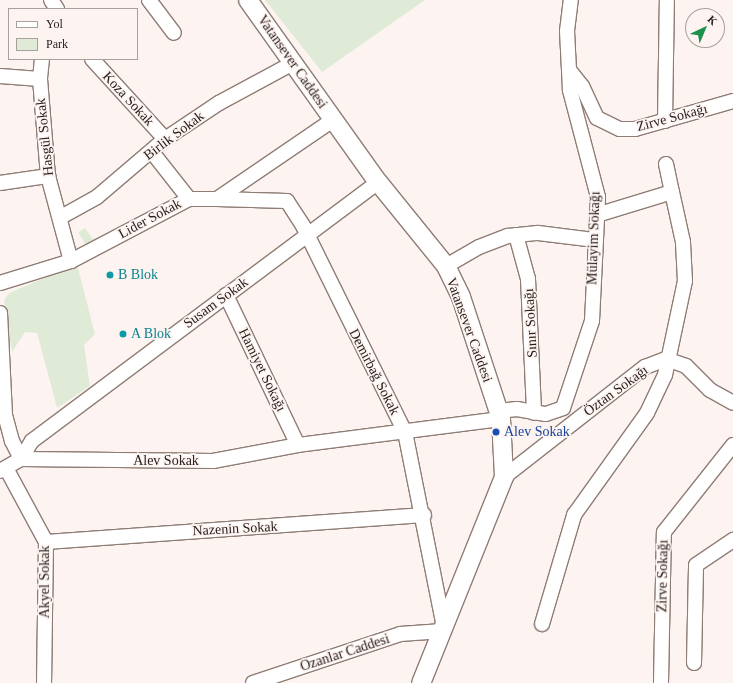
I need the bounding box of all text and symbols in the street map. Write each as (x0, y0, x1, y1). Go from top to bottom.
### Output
legend (8, 8, 138, 60)
north arrow (685, 8, 725, 48)
street label: Vatansever Caddesi (254, 12, 330, 112)
text: K (705, 13, 720, 27)
text: Yol (46, 17, 63, 31)
text: Park (46, 37, 68, 51)
street label: Koza Sokak (99, 68, 157, 130)
street label: Hasgül Sokak (33, 97, 57, 177)
street label: Zirve Sokağı (635, 100, 709, 136)
street label: Birlik Sokak (141, 108, 207, 164)
street label: Mülayim Sokağı (584, 191, 604, 285)
street label: Lider Sokak (116, 195, 184, 243)
place label: B Blok (118, 267, 158, 283)
marker: B Blok (105, 270, 115, 280)
street label: Susam Sokak (180, 274, 252, 332)
street label: Vatansever Caddesi (442, 275, 496, 385)
street label: Sınır Sokağı (521, 288, 541, 358)
place label: A Blok (131, 326, 172, 342)
street label: Hamiyet Sokağı (235, 326, 289, 414)
street label: Demirbağ Sokak (345, 326, 403, 418)
marker: A Blok (118, 329, 128, 339)
street label: Öztan Sokağı (580, 362, 652, 420)
place label: Alev Sokak (504, 424, 570, 440)
marker: Alev Sokak (491, 427, 501, 437)
street label: Alev Sokak (133, 453, 199, 469)
street label: Nazenin Sokak (192, 518, 278, 540)
street label: Zirve Sokağı (654, 540, 672, 612)
street label: Akyel Sokak (37, 546, 53, 618)
street label: Ozanlar Caddesi (298, 631, 392, 675)

